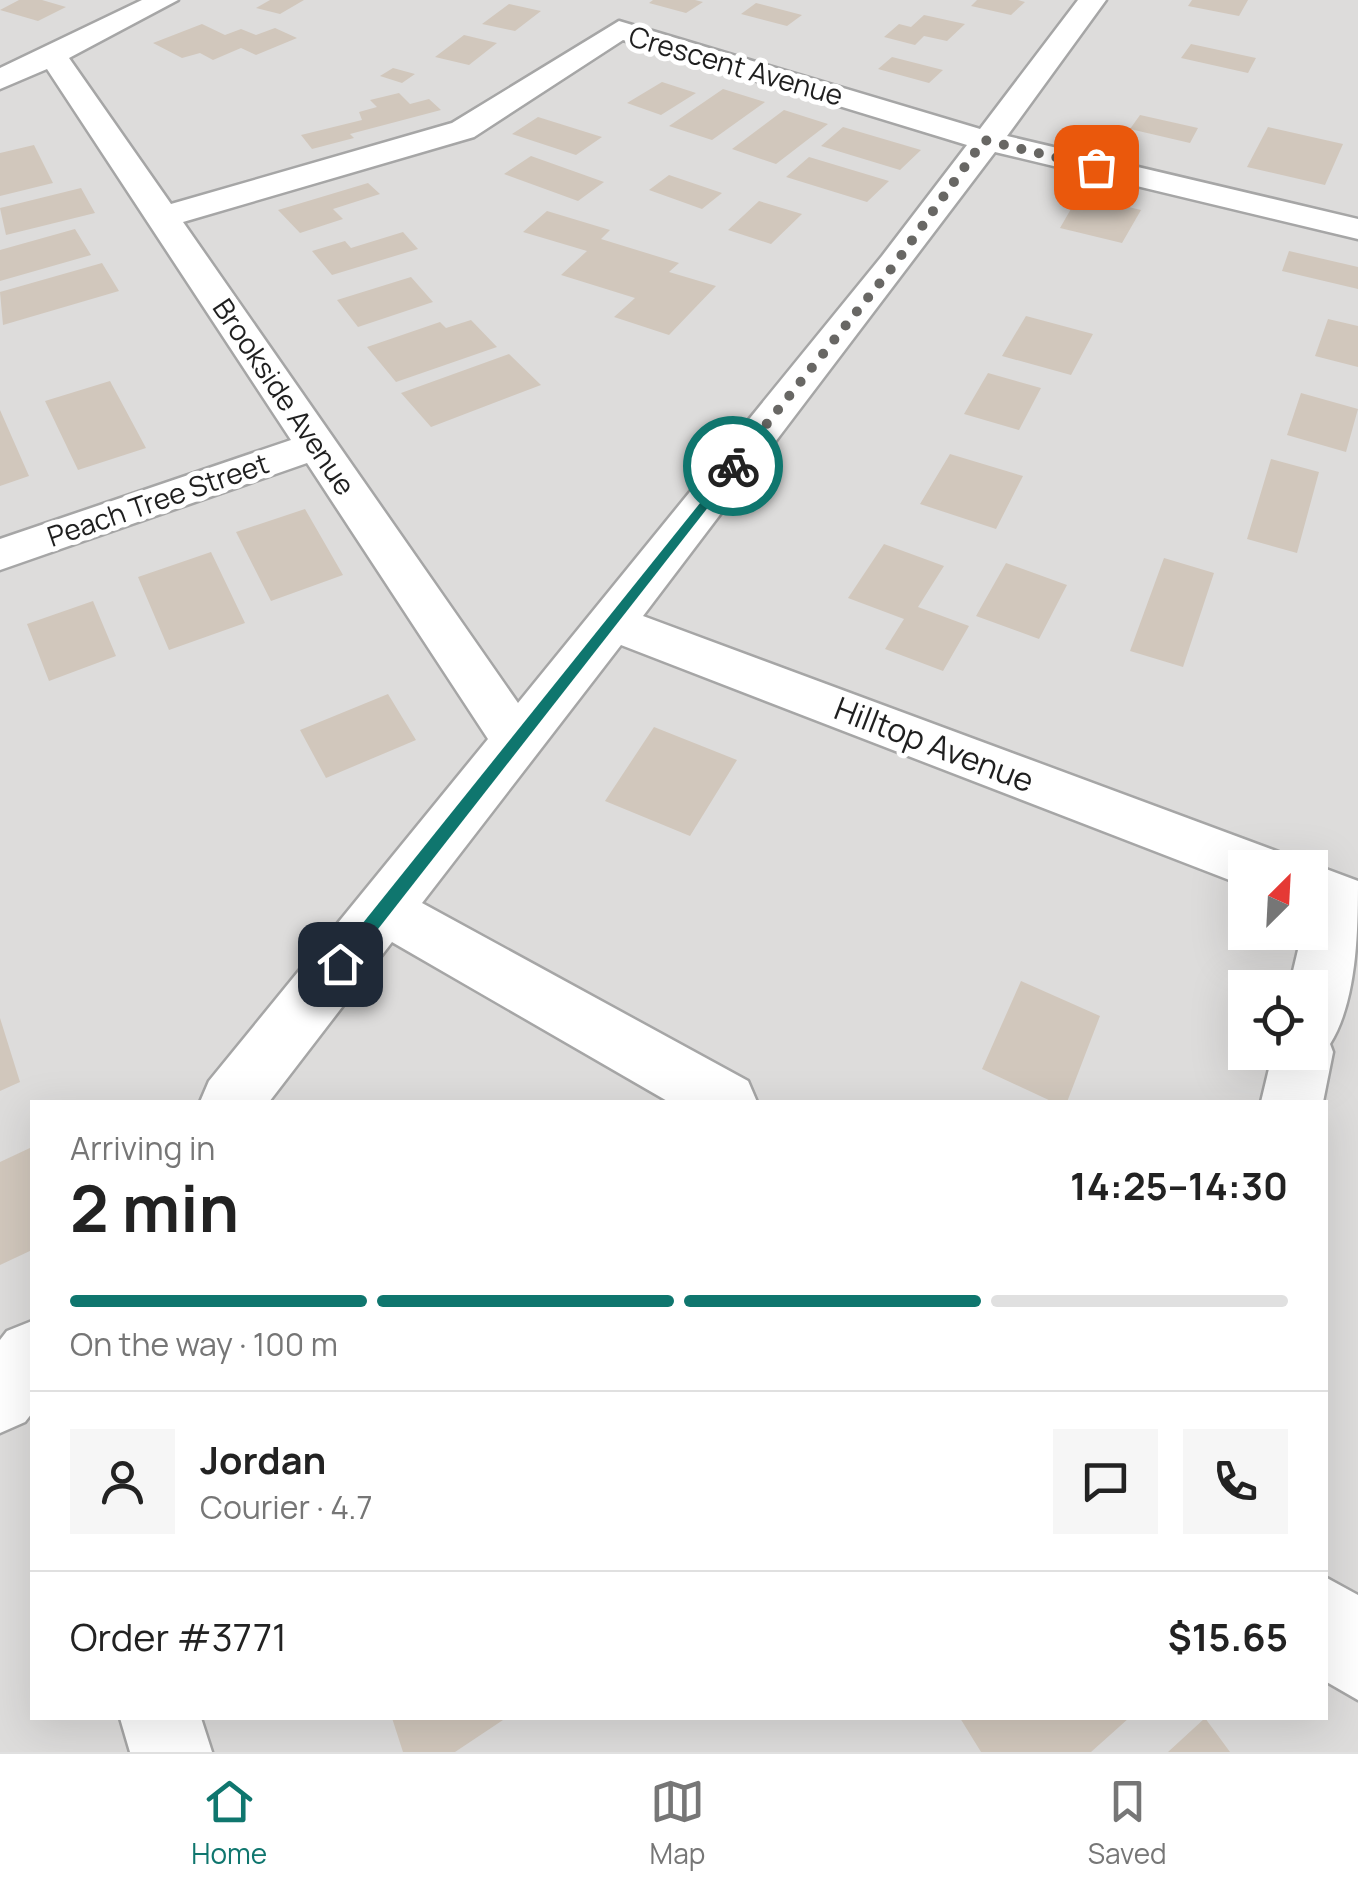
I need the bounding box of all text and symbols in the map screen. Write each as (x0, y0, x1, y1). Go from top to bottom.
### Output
street label: Crescent Avenue (625, 16, 848, 114)
pin (1054, 125, 1139, 210)
icon: bag (1069, 140, 1124, 195)
street label: Brookside Avenue (205, 291, 365, 502)
courier (683, 416, 783, 516)
icon: bike (706, 439, 761, 494)
street label: Peach Tree Street (42, 443, 273, 555)
street label: Hilltop Avenue (828, 686, 1040, 802)
north arrow (1228, 850, 1328, 950)
map controls (1228, 850, 1328, 1070)
pin (298, 922, 383, 1007)
icon: home (313, 937, 368, 992)
button: locate (1228, 970, 1328, 1070)
text: Arriving in (70, 1126, 215, 1170)
text: 14:25–14:30 (1070, 1159, 1288, 1211)
text: 2 min (70, 1163, 239, 1252)
text: On the way · 100 m (70, 1322, 338, 1366)
button: person (70, 1429, 175, 1534)
button: chat (1053, 1429, 1158, 1534)
button: phone (1183, 1429, 1288, 1534)
text: Jordan (200, 1433, 326, 1485)
text: Courier · 4.7 (200, 1485, 373, 1529)
text: Order #3771 (70, 1610, 287, 1662)
text: $15.65 (1168, 1610, 1288, 1662)
tab: Home (191, 1774, 267, 1872)
tab: Map (650, 1774, 705, 1872)
tab: Saved (1088, 1774, 1167, 1872)

